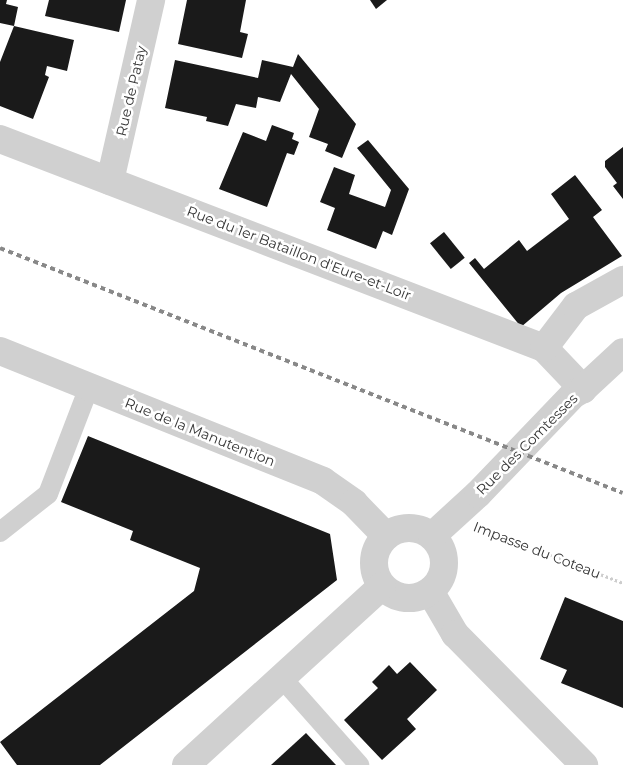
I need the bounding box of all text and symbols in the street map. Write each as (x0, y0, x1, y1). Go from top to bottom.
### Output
street label: Rue de Patay (112, 44, 150, 138)
street label: Rue du 1er Bataillon d'Eure-et-Loir (184, 202, 414, 304)
street label: Rue des Comtesses (473, 390, 581, 498)
street label: Rue de la Manutention (122, 394, 278, 470)
street label: Impasse du Coteau (471, 518, 603, 582)

